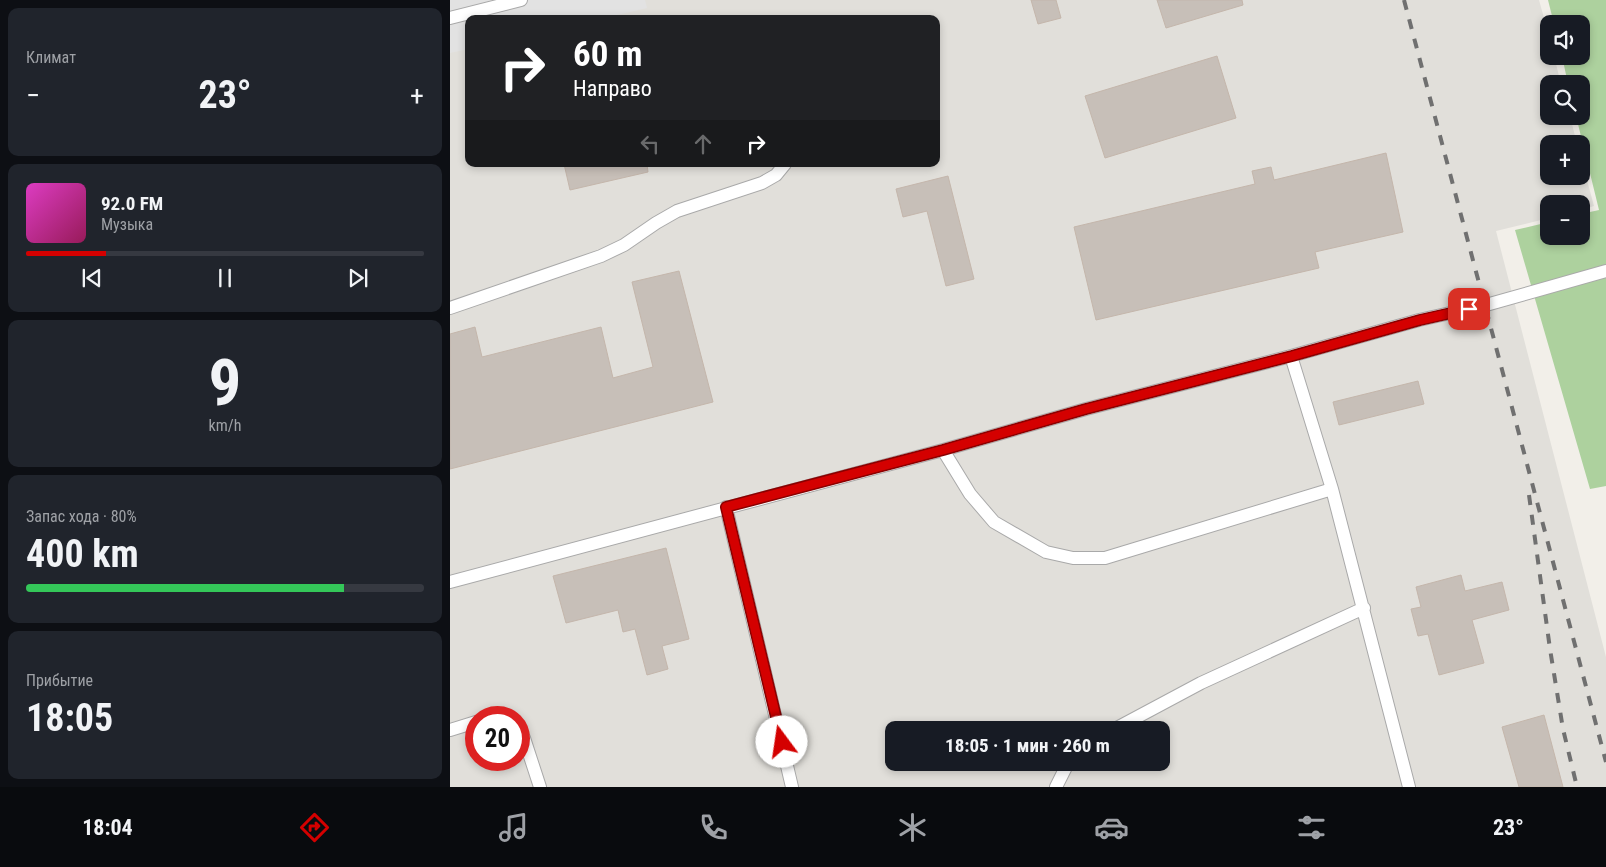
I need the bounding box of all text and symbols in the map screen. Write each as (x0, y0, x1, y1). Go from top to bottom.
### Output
map controls (1540, 15, 1590, 245)
button: sound (1540, 15, 1590, 65)
text: 60 m (573, 34, 642, 75)
icon: right (490, 35, 555, 100)
text: Климат (26, 48, 76, 67)
text: 23° (198, 73, 252, 117)
button: search (1540, 75, 1590, 125)
text: Направо (573, 76, 652, 101)
text: − (26, 79, 40, 112)
text: + (410, 79, 424, 112)
icon: left (636, 130, 664, 158)
icon: ahead (689, 130, 717, 158)
icon: right (742, 130, 770, 158)
button: + (1540, 135, 1590, 185)
text: 92.0 FM (101, 192, 163, 215)
button: − (1540, 195, 1590, 245)
text: Музыка (101, 215, 153, 234)
icon: previous (78, 264, 106, 292)
icon: pause (211, 264, 239, 292)
icon: next (344, 264, 372, 292)
pin (1448, 288, 1490, 330)
icon: arrive (1455, 295, 1483, 323)
text: 9 (209, 345, 241, 421)
text: km/h (209, 416, 241, 435)
text: Запас хода · 80% (26, 507, 137, 526)
text: 400 km (26, 532, 139, 576)
text: Прибытие (26, 671, 93, 690)
text: 18:05 (26, 696, 113, 740)
speed limit sign: 20 (465, 706, 530, 771)
position arrow (755, 715, 807, 767)
text: 18:05 · 1 мин · 260 m (945, 734, 1110, 757)
icon: directions (297, 810, 332, 845)
icon: music (496, 810, 531, 845)
icon: phone (696, 810, 731, 845)
icon: climate (895, 810, 930, 845)
icon: car (1094, 810, 1129, 845)
icon: filters (1294, 810, 1329, 845)
text: 18:04 (82, 815, 133, 840)
text: 23° (1493, 815, 1524, 840)

